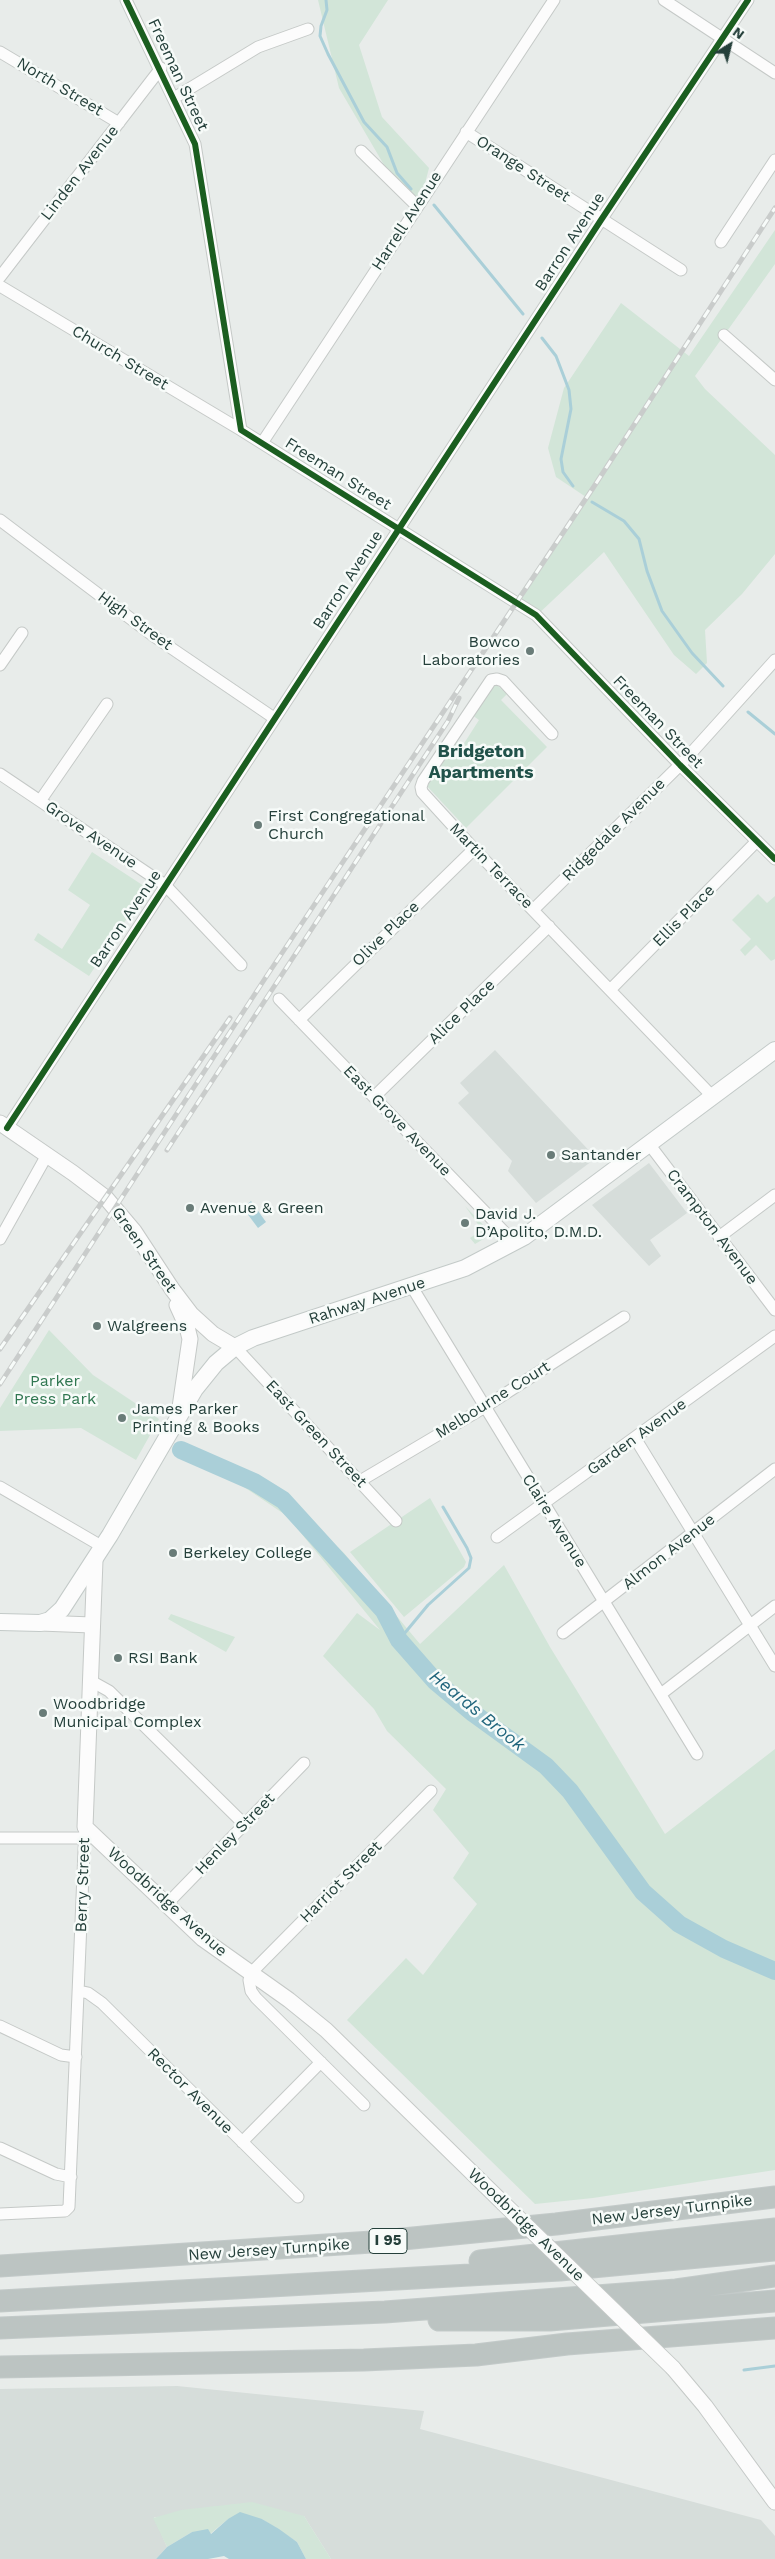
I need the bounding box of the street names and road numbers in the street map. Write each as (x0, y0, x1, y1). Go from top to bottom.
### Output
street label: Freeman Street (144, 16, 212, 134)
street label: North Street (13, 54, 107, 120)
street label: Linden Avenue (37, 122, 123, 224)
street label: Orange Street (472, 131, 574, 207)
street label: Harrell Avenue (368, 168, 446, 274)
street label: Barron Avenue (531, 189, 609, 295)
street label: Church Street (68, 322, 172, 394)
street label: Freeman Street (281, 434, 395, 514)
street label: Barron Avenue (309, 527, 387, 633)
street label: High Street (94, 587, 176, 655)
street label: Freeman Street (609, 672, 707, 772)
street label: Ridgedale Avenue (558, 774, 670, 886)
street label: Grove Avenue (41, 797, 141, 873)
street label: Martin Terrace (445, 819, 537, 913)
street label: Barron Avenue (86, 866, 166, 972)
street label: Ellis Place (649, 881, 719, 951)
street label: Olive Place (348, 897, 424, 971)
street label: Alice Place (425, 975, 499, 1049)
street label: East Grove Avenue (339, 1061, 455, 1181)
street label: Crampton Avenue (662, 1165, 762, 1289)
street label: Green Street (108, 1204, 180, 1296)
street label: Rahway Avenue (306, 1273, 428, 1329)
street label: Melbourne Court (432, 1357, 554, 1443)
street label: East Green Street (261, 1376, 371, 1492)
street label: Garden Avenue (584, 1395, 690, 1479)
street label: Claire Avenue (518, 1471, 590, 1571)
street label: Almon Avenue (619, 1510, 719, 1594)
street label: Henley Street (191, 1789, 279, 1879)
street label: Berry Street (72, 1837, 94, 1933)
street label: Harriot Street (296, 1837, 386, 1927)
street label: Woodbridge Avenue (103, 1843, 231, 1961)
street label: Rector Avenue (143, 2044, 237, 2138)
street label: Woodbridge Avenue (464, 2164, 588, 2286)
street label: New Jersey Turnpike (590, 2191, 754, 2229)
road number: I 95 (369, 2228, 407, 2254)
street label: New Jersey Turnpike (187, 2235, 351, 2265)

